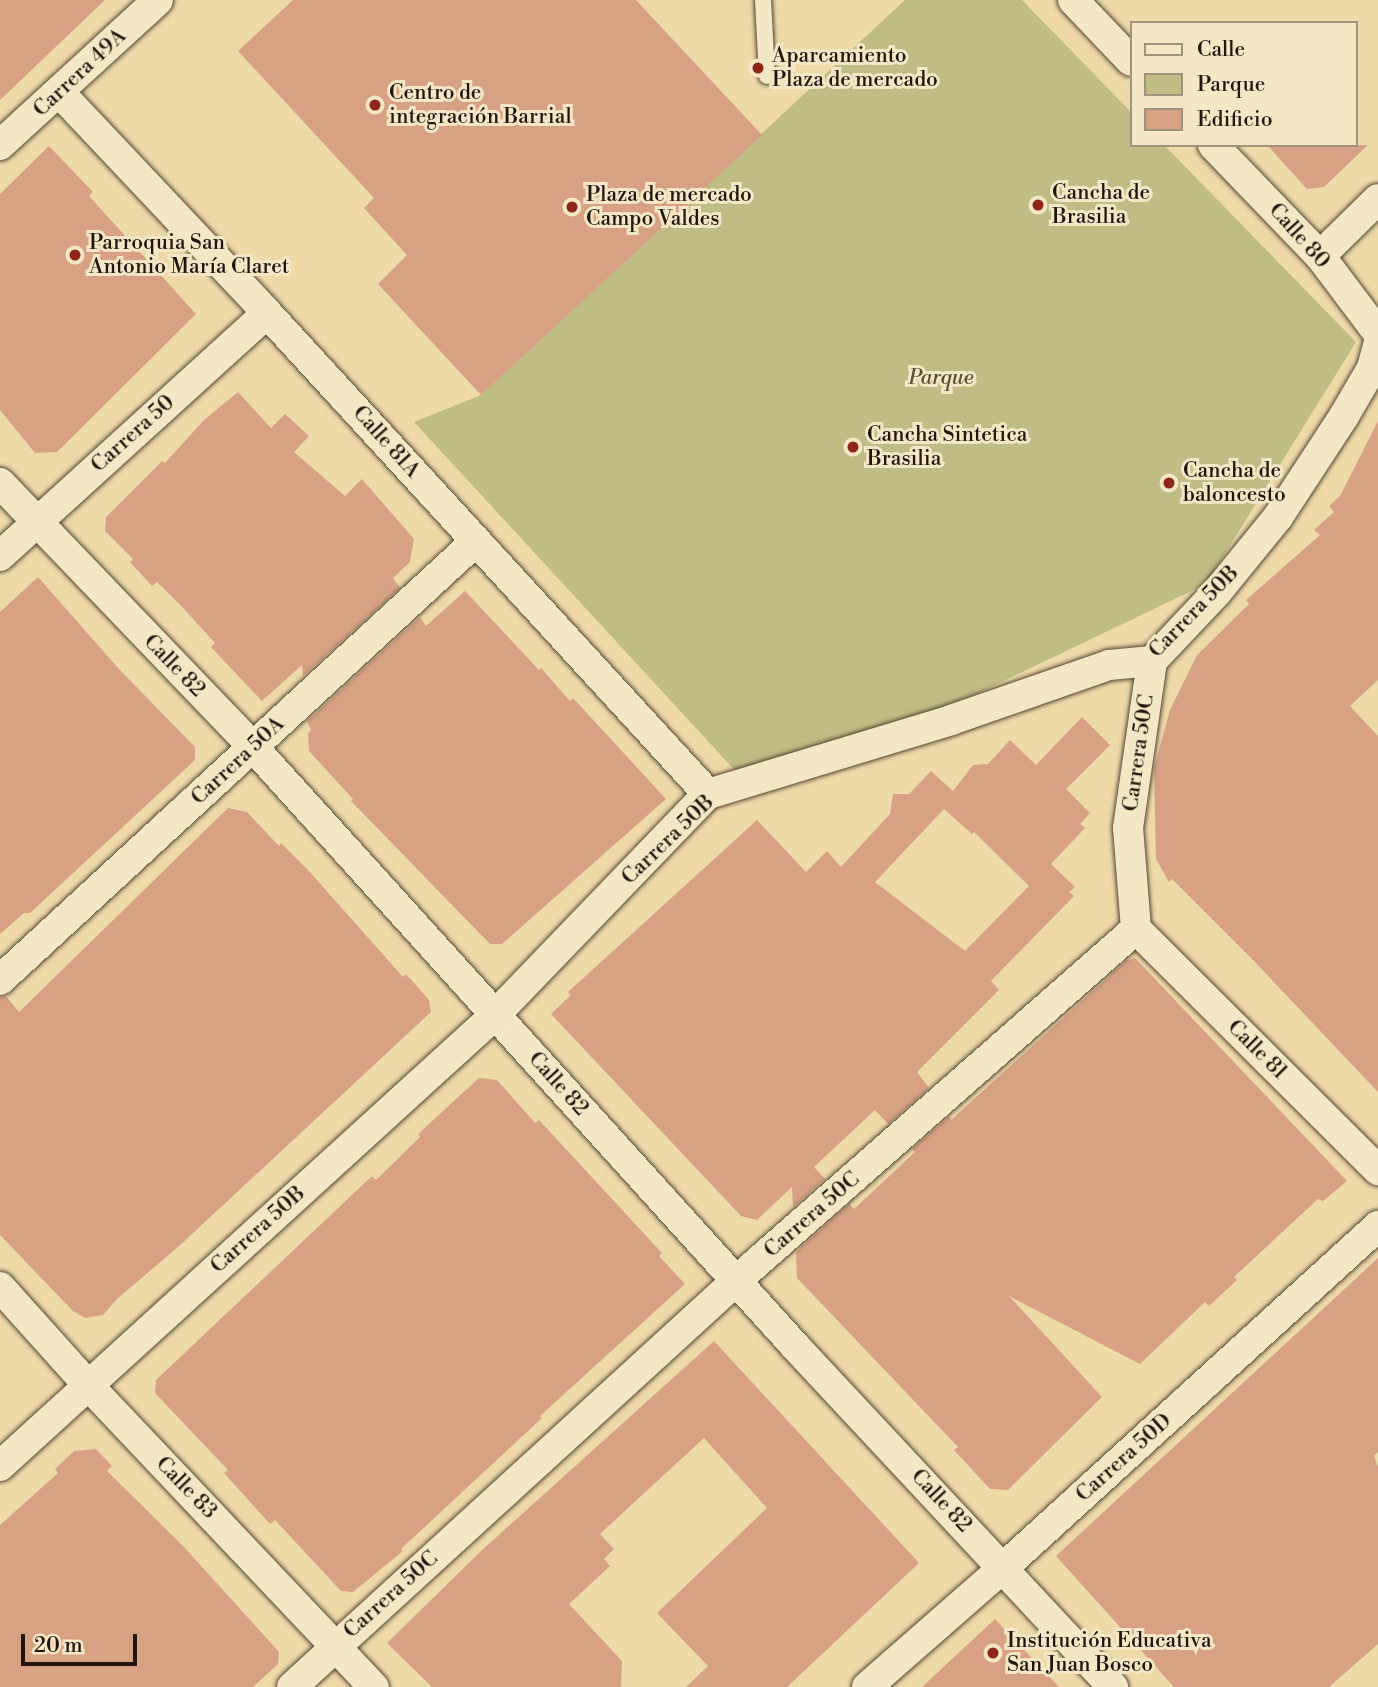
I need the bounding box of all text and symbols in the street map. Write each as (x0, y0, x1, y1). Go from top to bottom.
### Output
legend (1130, 21, 1357, 147)
street label: Carrera 49A (28, 24, 132, 122)
text: Calle (1197, 37, 1245, 63)
place label: Aparcamiento Plaza de mercado (772, 43, 938, 93)
marker: Aparcamiento Plaza de mercado (750, 60, 766, 76)
text: Parque (1197, 72, 1265, 98)
place label: Centro de integración Barrial (389, 80, 572, 130)
marker: Centro de integración Barrial (367, 97, 383, 113)
text: Edificio (1197, 107, 1273, 133)
place label: Cancha de Brasilia (1052, 180, 1150, 230)
place label: Plaza de mercado Campo Valdes (586, 182, 752, 232)
marker: Cancha de Brasilia (1030, 197, 1046, 213)
street label: Calle 80 (1263, 198, 1335, 274)
marker: Plaza de mercado Campo Valdes (564, 199, 580, 215)
place label: Parroquia San Antonio María Claret (89, 230, 289, 280)
marker: Parroquia San Antonio María Claret (67, 247, 83, 263)
park label: Parque (909, 365, 973, 391)
street label: Carrera 50 (86, 390, 180, 478)
street label: Calle 81A (347, 401, 425, 483)
place label: Cancha Sintetica Brasilia (867, 422, 1027, 472)
marker: Cancha Sintetica Brasilia (845, 439, 861, 455)
place label: Cancha de baloncesto (1183, 458, 1286, 508)
marker: Cancha de baloncesto (1161, 475, 1177, 491)
street label: Carrera 50B (1144, 561, 1244, 663)
street label: Calle 82 (138, 629, 210, 703)
street label: Carrera 50C (1118, 693, 1160, 813)
street label: Carrera 50A (186, 712, 290, 810)
street label: Carrera 50B (617, 790, 719, 890)
street label: Calle 81 (1222, 1015, 1292, 1085)
street label: Calle 82 (523, 1047, 593, 1121)
street label: Carrera 50C (759, 1167, 865, 1263)
street label: Carrera 50B (206, 1181, 310, 1279)
street label: Carrera 50D (1071, 1409, 1177, 1507)
street label: Calle 83 (150, 1452, 222, 1524)
street label: Calle 82 (905, 1464, 977, 1538)
street label: Carrera 50C (339, 1546, 443, 1644)
scale bar (24, 1620, 140, 1664)
place label: Institución Educativa San Juan Bosco (1007, 1628, 1212, 1678)
text: 20 m (34, 1633, 83, 1659)
marker: Institución Educativa San Juan Bosco (985, 1645, 1001, 1661)

